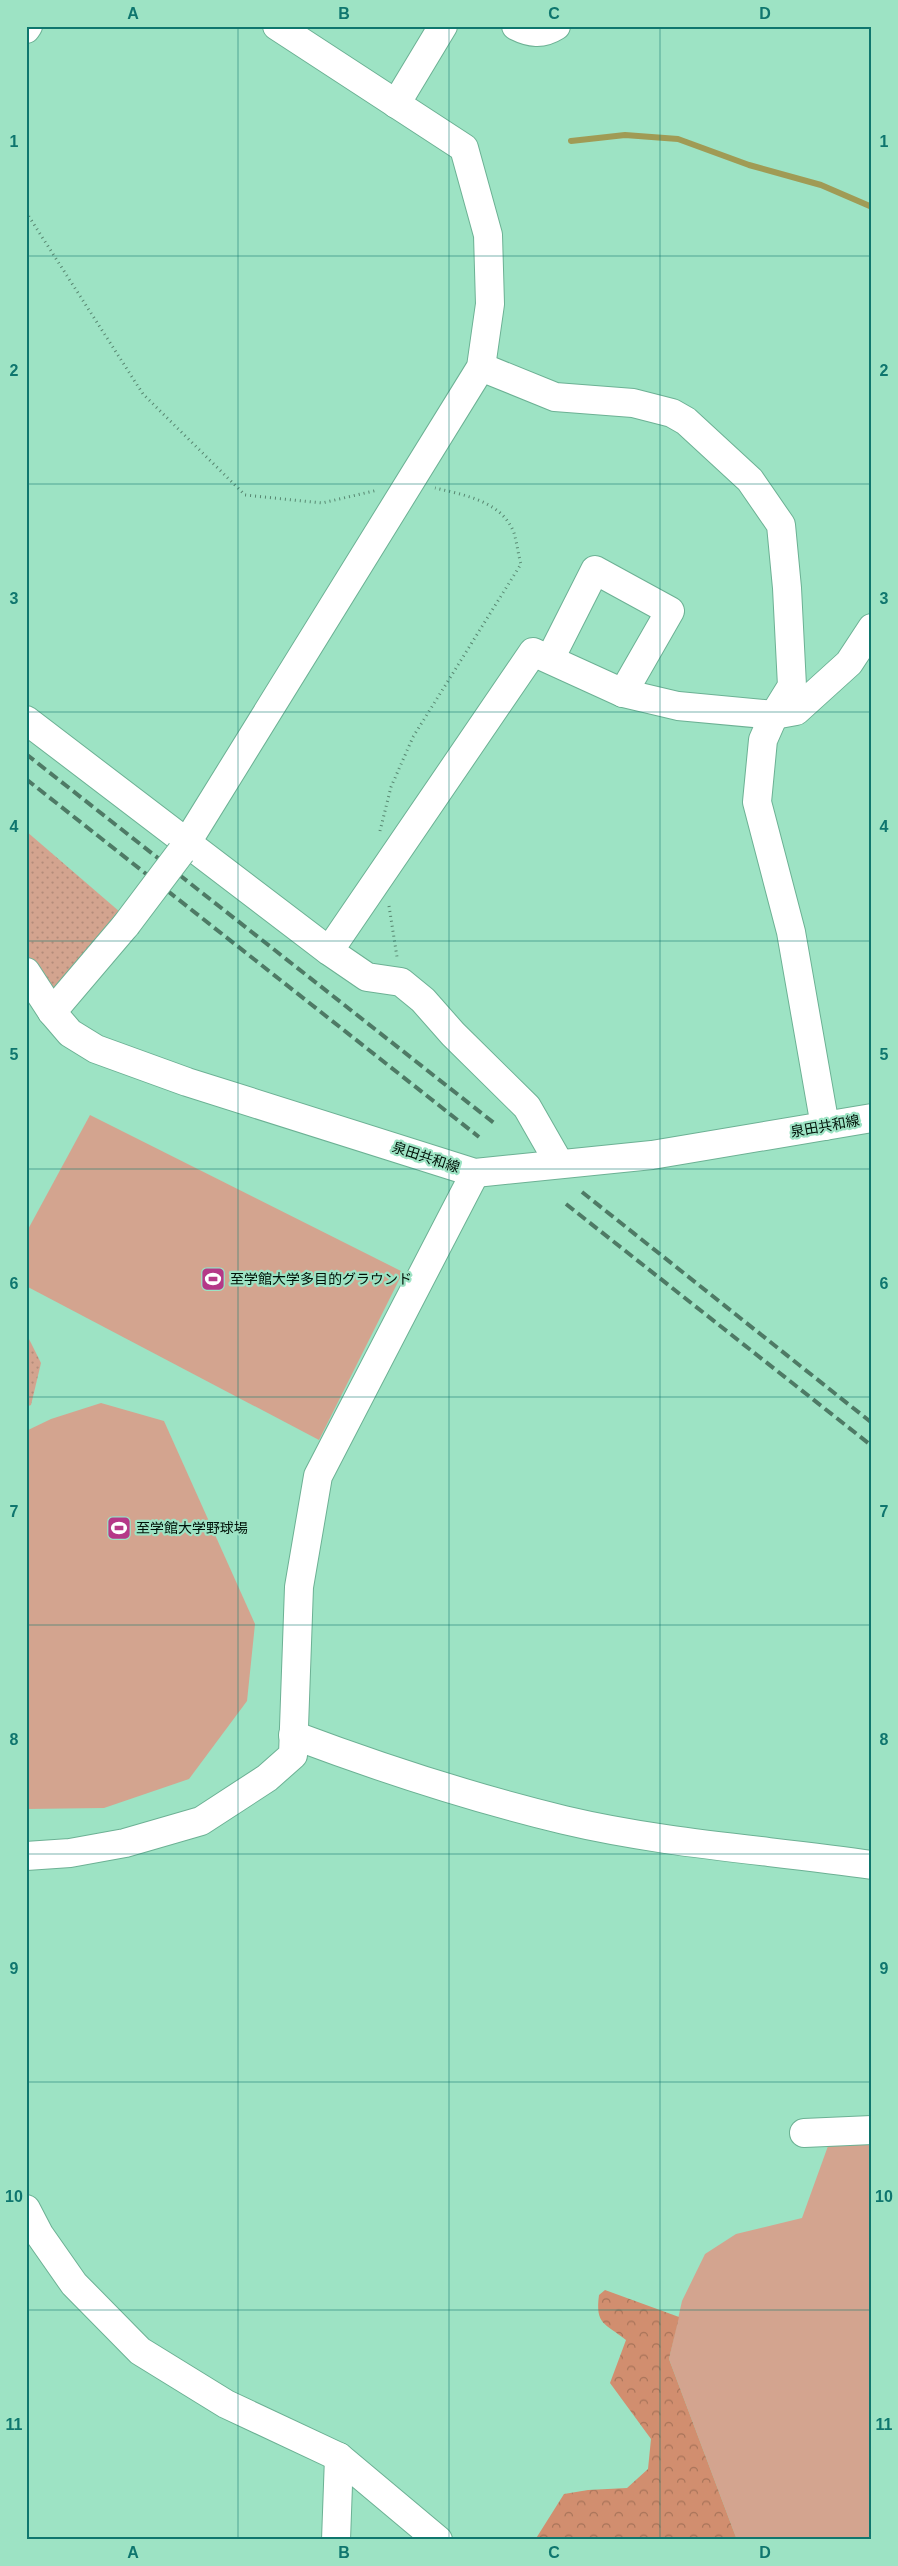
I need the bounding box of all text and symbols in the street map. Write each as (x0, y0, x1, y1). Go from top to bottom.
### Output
text: A (127, 5, 139, 22)
text: B (338, 5, 350, 22)
text: C (548, 5, 560, 22)
text: D (759, 5, 771, 22)
text: 1 (10, 133, 19, 150)
text: 1 (880, 133, 889, 150)
text: 2 (10, 362, 19, 379)
text: 2 (880, 362, 889, 379)
text: 3 (10, 590, 19, 607)
text: 3 (880, 590, 889, 607)
text: 4 (10, 818, 19, 835)
text: 4 (880, 818, 889, 835)
text: 5 (10, 1046, 19, 1063)
text: 5 (880, 1046, 889, 1063)
street label: 泉田共和線 (789, 1112, 861, 1140)
street label: 泉田共和線 (390, 1139, 462, 1175)
sports icon: 至学館大学多目的グラウンド (200, 1266, 226, 1292)
place label: 至学館大学多目的グラウンド (230, 1271, 412, 1287)
text: 6 (10, 1275, 19, 1292)
text: 6 (880, 1275, 889, 1292)
text: 7 (10, 1503, 19, 1520)
text: 7 (880, 1503, 889, 1520)
sports icon: 至学館大学野球場 (106, 1515, 132, 1541)
place label: 至学館大学野球場 (136, 1520, 248, 1536)
text: 8 (10, 1731, 19, 1748)
text: 8 (880, 1731, 889, 1748)
text: 9 (10, 1960, 19, 1977)
text: 9 (880, 1960, 889, 1977)
text: 10 (5, 2188, 23, 2205)
text: 10 (875, 2188, 893, 2205)
text: 11 (6, 2416, 23, 2433)
text: 11 (876, 2416, 893, 2433)
text: A (127, 2544, 139, 2561)
text: B (338, 2544, 350, 2561)
text: C (548, 2544, 560, 2561)
text: D (759, 2544, 771, 2561)

